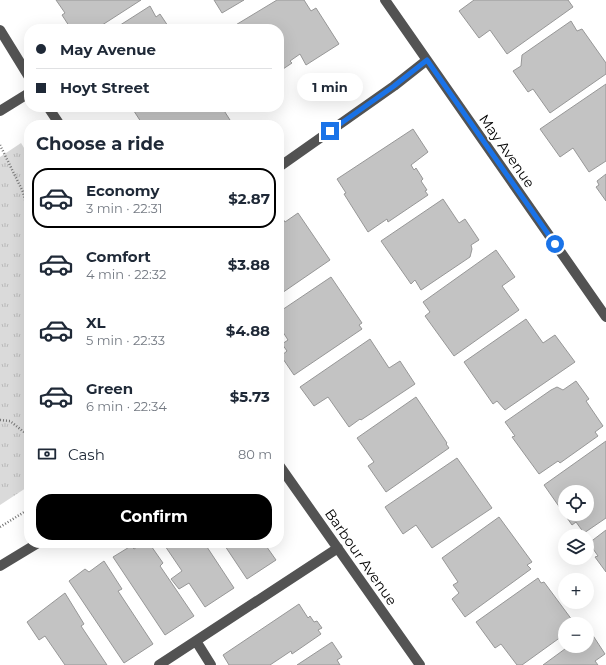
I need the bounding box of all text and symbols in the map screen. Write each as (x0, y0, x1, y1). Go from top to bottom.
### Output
text: May Avenue (60, 40, 156, 59)
callout: 1 min (297, 73, 363, 101)
text: Hoyt Street (60, 78, 149, 97)
text: 1 min (312, 79, 348, 95)
street label: May Avenue (475, 111, 539, 191)
route end (321, 122, 339, 140)
text: Choose a ride (36, 133, 164, 155)
icon: car (38, 180, 74, 216)
text: Economy (86, 181, 159, 200)
text: $2.87 (228, 189, 270, 208)
text: 3 min · 22:31 (86, 200, 162, 216)
route start (546, 235, 564, 253)
icon: car (38, 246, 74, 282)
text: Comfort (86, 247, 151, 266)
text: $3.88 (228, 255, 270, 274)
text: 4 min · 22:32 (86, 266, 166, 282)
icon: car (38, 312, 74, 348)
text: XL (86, 313, 105, 332)
text: $4.88 (226, 321, 270, 340)
text: 5 min · 22:33 (86, 332, 165, 348)
icon: car (38, 378, 74, 414)
text: Green (86, 379, 133, 398)
text: $5.73 (230, 387, 270, 406)
text: 6 min · 22:34 (86, 398, 167, 414)
icon: cash (36, 443, 58, 465)
text: Cash (68, 445, 105, 464)
text: 80 m (238, 446, 272, 462)
map controls (558, 485, 594, 653)
button: locate (558, 485, 594, 521)
button: Confirm (36, 494, 272, 540)
street label: Barbour Avenue (321, 505, 401, 609)
button: layers (558, 529, 594, 565)
button: + (558, 573, 594, 609)
button: − (558, 617, 594, 653)

